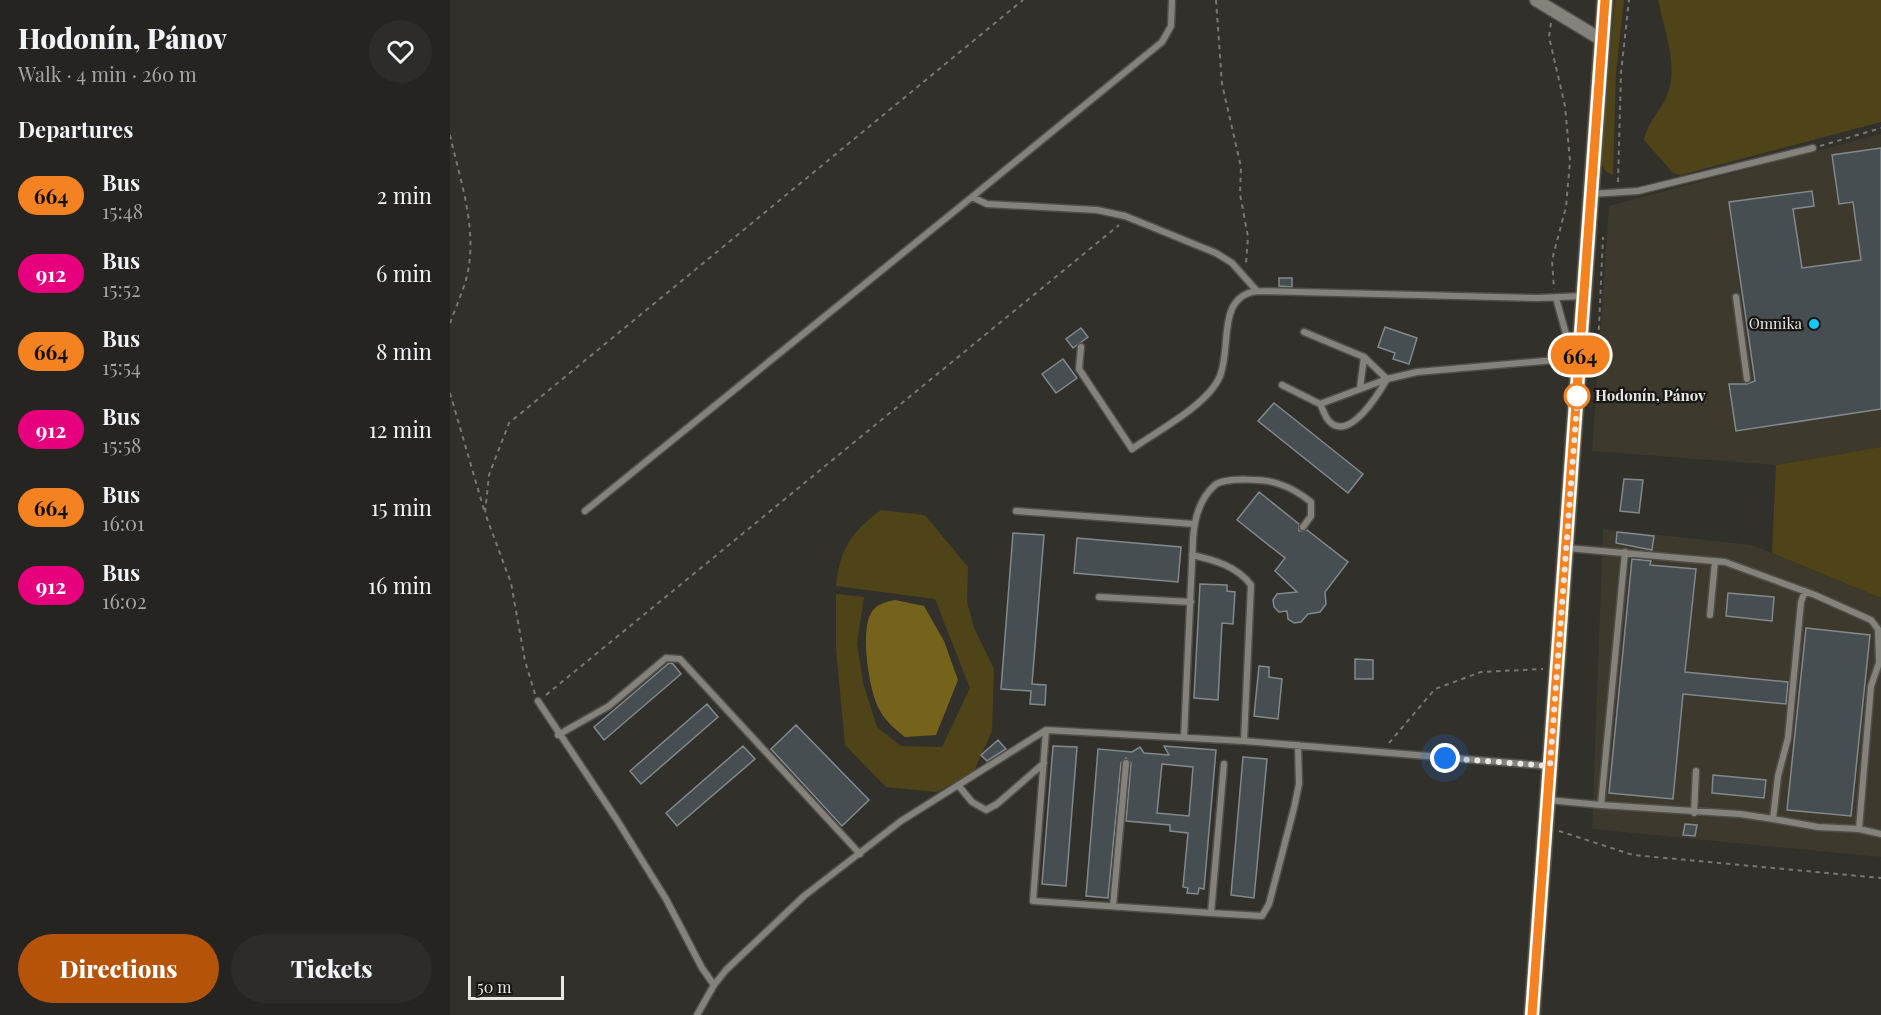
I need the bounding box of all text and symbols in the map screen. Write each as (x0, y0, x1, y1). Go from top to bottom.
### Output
text: Hodonín, Pánov (18, 19, 227, 56)
button: heart (369, 20, 432, 83)
text: Walk · 4 min · 260 m (18, 60, 197, 87)
text: Departures (18, 114, 133, 144)
text: Bus (102, 167, 140, 197)
text: 2 min (377, 180, 432, 210)
text: 664 (34, 181, 68, 209)
text: 15:48 (102, 197, 143, 224)
text: Bus (102, 245, 140, 275)
text: 6 min (376, 258, 432, 288)
text: 912 (36, 259, 66, 287)
text: 15:52 (102, 275, 141, 302)
place label: Omnika (1749, 313, 1803, 333)
marker: Omnika (1807, 317, 1821, 331)
text: Bus (102, 323, 140, 353)
text: 8 min (376, 336, 432, 366)
line badge: 664 (1546, 336, 1614, 374)
text: 664 (34, 337, 68, 365)
text: 664 (1563, 341, 1597, 369)
text: 15:54 (102, 353, 141, 380)
marker: Hodonín, Pánov (1564, 383, 1590, 409)
place label: Hodonín, Pánov (1595, 385, 1706, 405)
text: Bus (102, 401, 140, 431)
text: 12 min (369, 414, 432, 444)
text: 912 (36, 415, 66, 443)
text: 15:58 (102, 431, 141, 458)
text: Bus (102, 479, 140, 509)
text: 15 min (371, 492, 432, 522)
text: 664 (34, 493, 68, 521)
text: 16:01 (102, 509, 144, 536)
text: Bus (102, 557, 140, 587)
text: 16 min (368, 570, 432, 600)
text: 912 (36, 571, 66, 599)
text: 16:02 (102, 587, 147, 614)
your location (1430, 743, 1460, 773)
button: Directions (18, 934, 219, 1003)
button: Tickets (231, 934, 432, 1003)
scale bar (468, 973, 564, 1000)
text: 50 m (477, 976, 511, 997)

